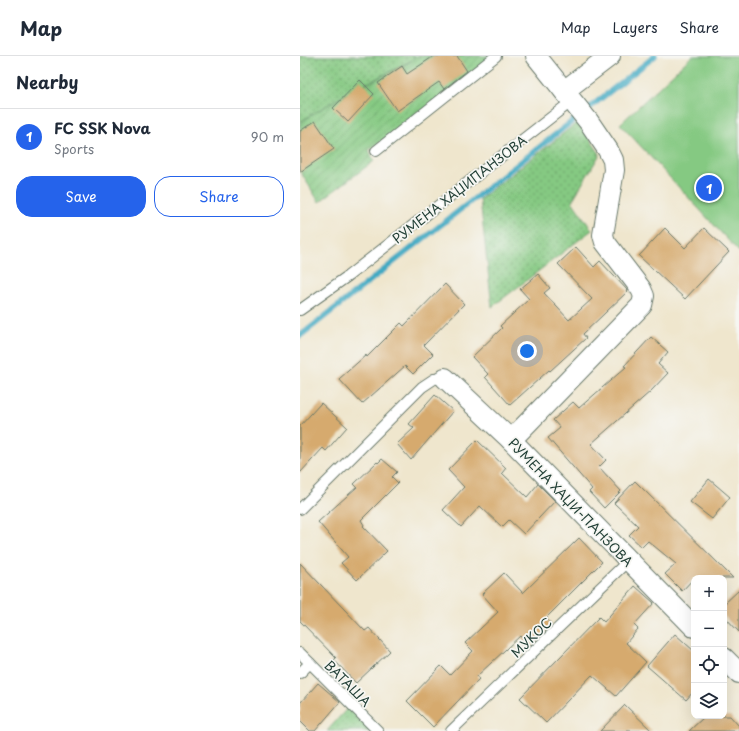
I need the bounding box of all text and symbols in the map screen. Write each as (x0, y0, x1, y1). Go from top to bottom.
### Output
text: Map (20, 14, 62, 42)
text: Map (561, 17, 591, 38)
text: Layers (613, 17, 658, 38)
text: Share (680, 17, 719, 38)
text: Nearby (16, 69, 78, 95)
text: FC SSK Nova (54, 116, 151, 139)
text: 1 (26, 127, 32, 146)
text: 90 m (251, 127, 284, 146)
street label: РУМЕНА ХАЏИПАНЗОВА (388, 130, 530, 248)
text: Sports (54, 139, 94, 158)
pin: 1 (696, 173, 722, 203)
button: Save (16, 176, 146, 217)
button: Share (154, 176, 284, 217)
your location (517, 341, 537, 361)
street label: РУМЕНА ХАЏИ-ПАНЗОВА (504, 433, 638, 571)
map controls (691, 575, 727, 719)
button: + (691, 575, 727, 611)
button: − (691, 611, 727, 647)
street label: МУКОС (506, 613, 556, 661)
button: locate (691, 647, 727, 683)
street label: ВАТАША (321, 656, 376, 711)
button: layers (691, 683, 727, 719)

